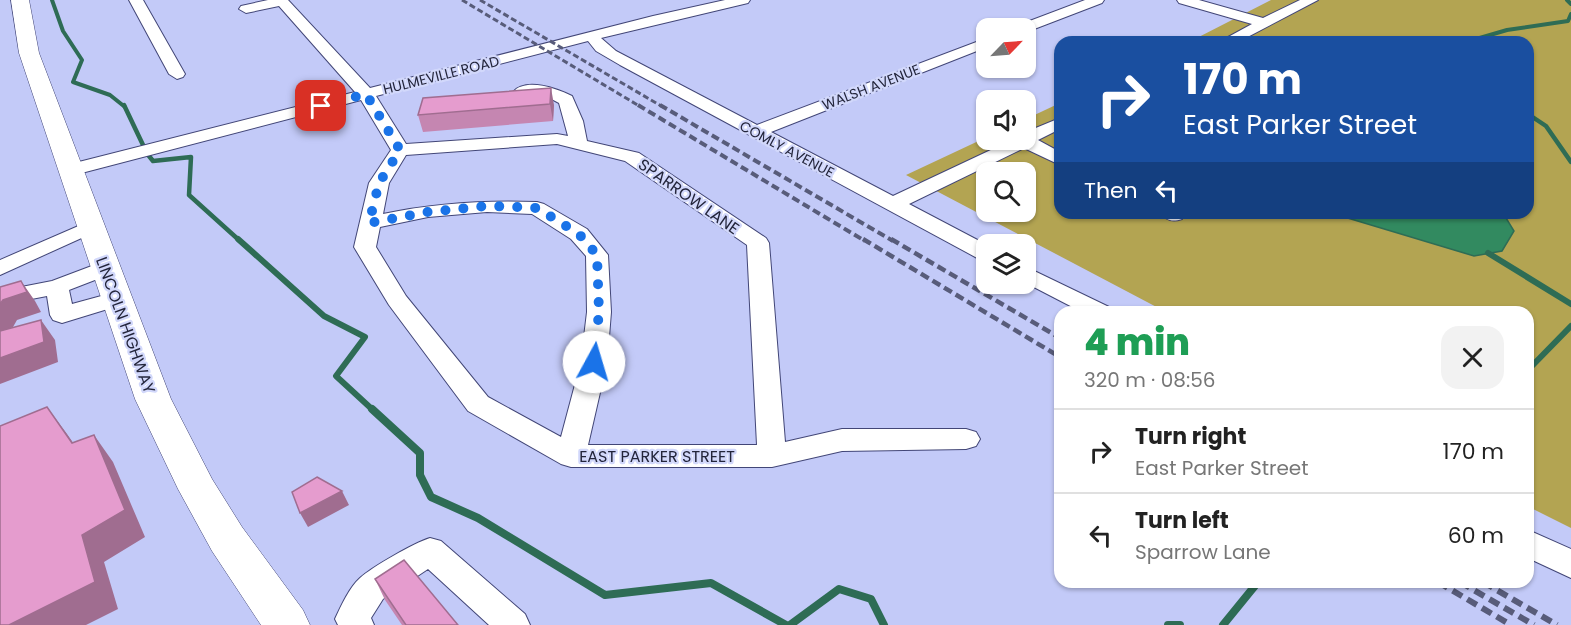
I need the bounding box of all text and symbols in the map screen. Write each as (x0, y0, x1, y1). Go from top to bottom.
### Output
north arrow (976, 18, 1036, 78)
map controls (976, 18, 1036, 294)
text: 170 m (1183, 50, 1302, 109)
street label: HULMEVILLE ROAD (381, 51, 501, 99)
street label: WALSH AVENUE (819, 59, 923, 115)
icon: right (1084, 60, 1162, 138)
pin (295, 80, 346, 131)
icon: arrive (304, 89, 337, 122)
button: sound (976, 90, 1036, 150)
text: East Parker Street (1183, 106, 1417, 143)
street label: COMLY AVENUE (736, 116, 838, 182)
street label: SPARROW LANE (634, 153, 744, 240)
button: search (976, 162, 1036, 222)
icon: left (1150, 174, 1183, 207)
text: Then (1084, 175, 1138, 206)
button: layers (976, 234, 1036, 294)
street label: LINCOLN HIGHWAY (90, 254, 161, 397)
text: 4 min (1084, 317, 1190, 368)
button: close (1441, 326, 1504, 389)
position arrow (562, 330, 626, 394)
text: 320 m · 08:56 (1084, 366, 1215, 394)
text: Turn right (1135, 421, 1246, 452)
icon: right (1084, 435, 1117, 468)
text: 170 m (1443, 436, 1504, 467)
street label: EAST PARKER STREET (579, 445, 735, 468)
text: East Parker Street (1135, 454, 1308, 482)
text: Turn left (1135, 505, 1229, 536)
icon: left (1084, 519, 1117, 552)
text: 60 m (1448, 520, 1504, 551)
text: Sparrow Lane (1135, 538, 1271, 566)

